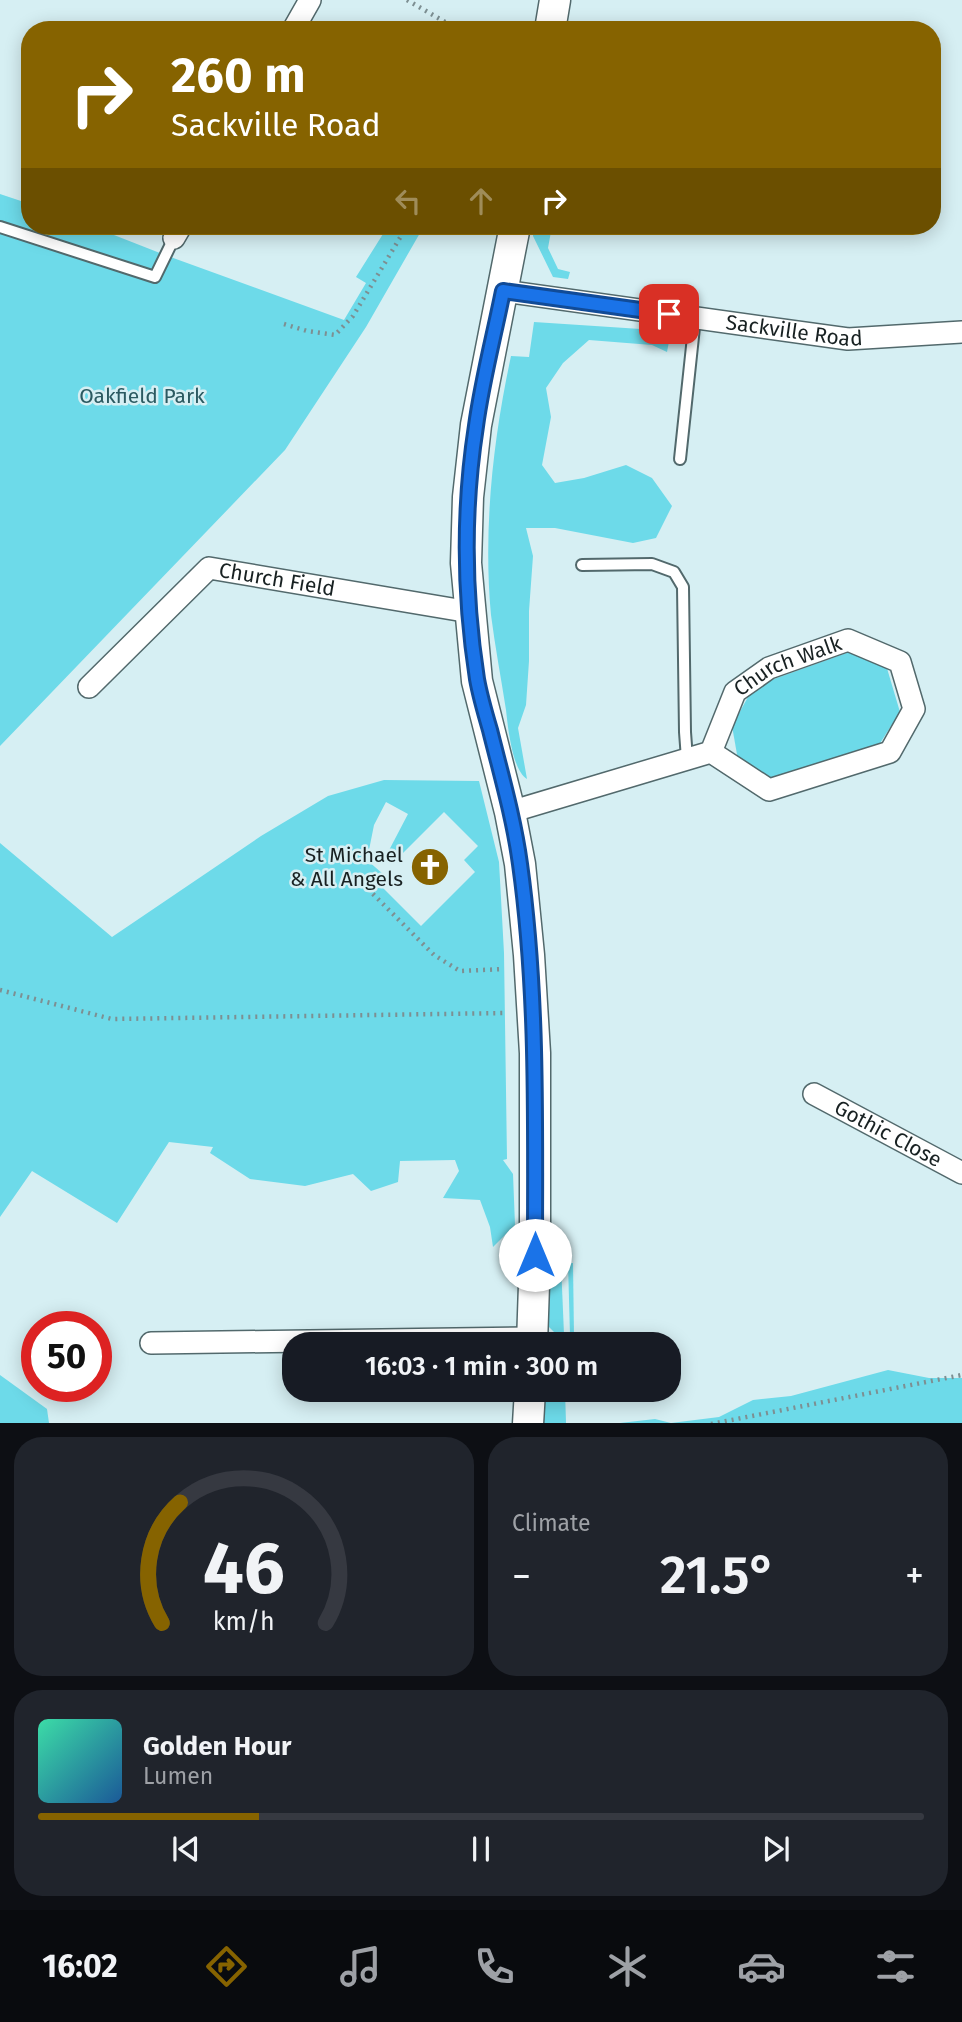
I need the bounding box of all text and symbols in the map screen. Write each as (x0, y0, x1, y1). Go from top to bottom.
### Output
text: 260 m (171, 46, 306, 105)
icon: right (56, 49, 147, 140)
text: Sackville Road (171, 106, 381, 144)
icon: left (389, 182, 427, 220)
icon: ahead (462, 182, 500, 220)
icon: right (535, 182, 573, 220)
pin (639, 284, 699, 344)
icon: arrive (650, 295, 688, 333)
street label: Sackville Road (724, 309, 863, 352)
park label: Oakfield Park (79, 383, 205, 409)
street label: Church Field (217, 557, 337, 602)
street label: Church Walk (729, 630, 845, 702)
place label: St Michael & All Angels (290, 842, 403, 892)
church icon: St Michael & All Angels (409, 846, 451, 888)
street label: Gothic Close (830, 1094, 946, 1173)
position arrow (498, 1218, 572, 1292)
speed limit sign: 50 (21, 1311, 112, 1402)
text: 16:03 · 1 min · 300 m (365, 1351, 598, 1382)
text: Climate (512, 1509, 591, 1537)
text: 46 (203, 1525, 285, 1612)
text: 21.5° (660, 1544, 776, 1607)
text: − (512, 1553, 531, 1599)
text: + (905, 1553, 924, 1599)
text: km/h (213, 1606, 275, 1636)
text: Golden Hour (143, 1731, 291, 1762)
text: Lumen (143, 1762, 213, 1790)
icon: previous (167, 1830, 205, 1868)
icon: pause (462, 1830, 500, 1868)
icon: next (757, 1830, 795, 1868)
icon: directions (202, 1942, 251, 1991)
icon: music (336, 1942, 385, 1991)
icon: phone (470, 1942, 519, 1991)
icon: climate (603, 1942, 652, 1991)
icon: car (737, 1942, 786, 1991)
icon: filters (871, 1942, 920, 1991)
text: 16:02 (42, 1947, 118, 1985)

